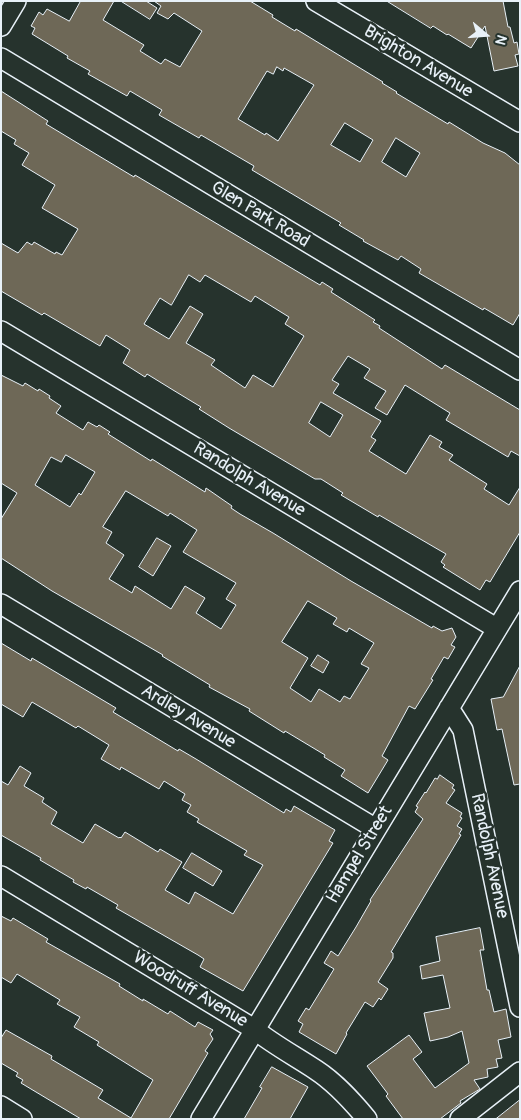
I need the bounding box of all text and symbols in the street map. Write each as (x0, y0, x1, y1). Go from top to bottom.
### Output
north arrow (461, 10, 511, 60)
street label: Brighton Avenue (359, 21, 477, 103)
text: N (491, 33, 510, 47)
street label: Glen Park Road (207, 177, 313, 253)
street label: Randolph Avenue (189, 438, 309, 522)
street label: Ardley Avenue (137, 680, 239, 754)
street label: Randolph Avenue (465, 792, 513, 920)
street label: Hampel Street (322, 802, 398, 908)
street label: Woodruff Avenue (129, 947, 251, 1033)

